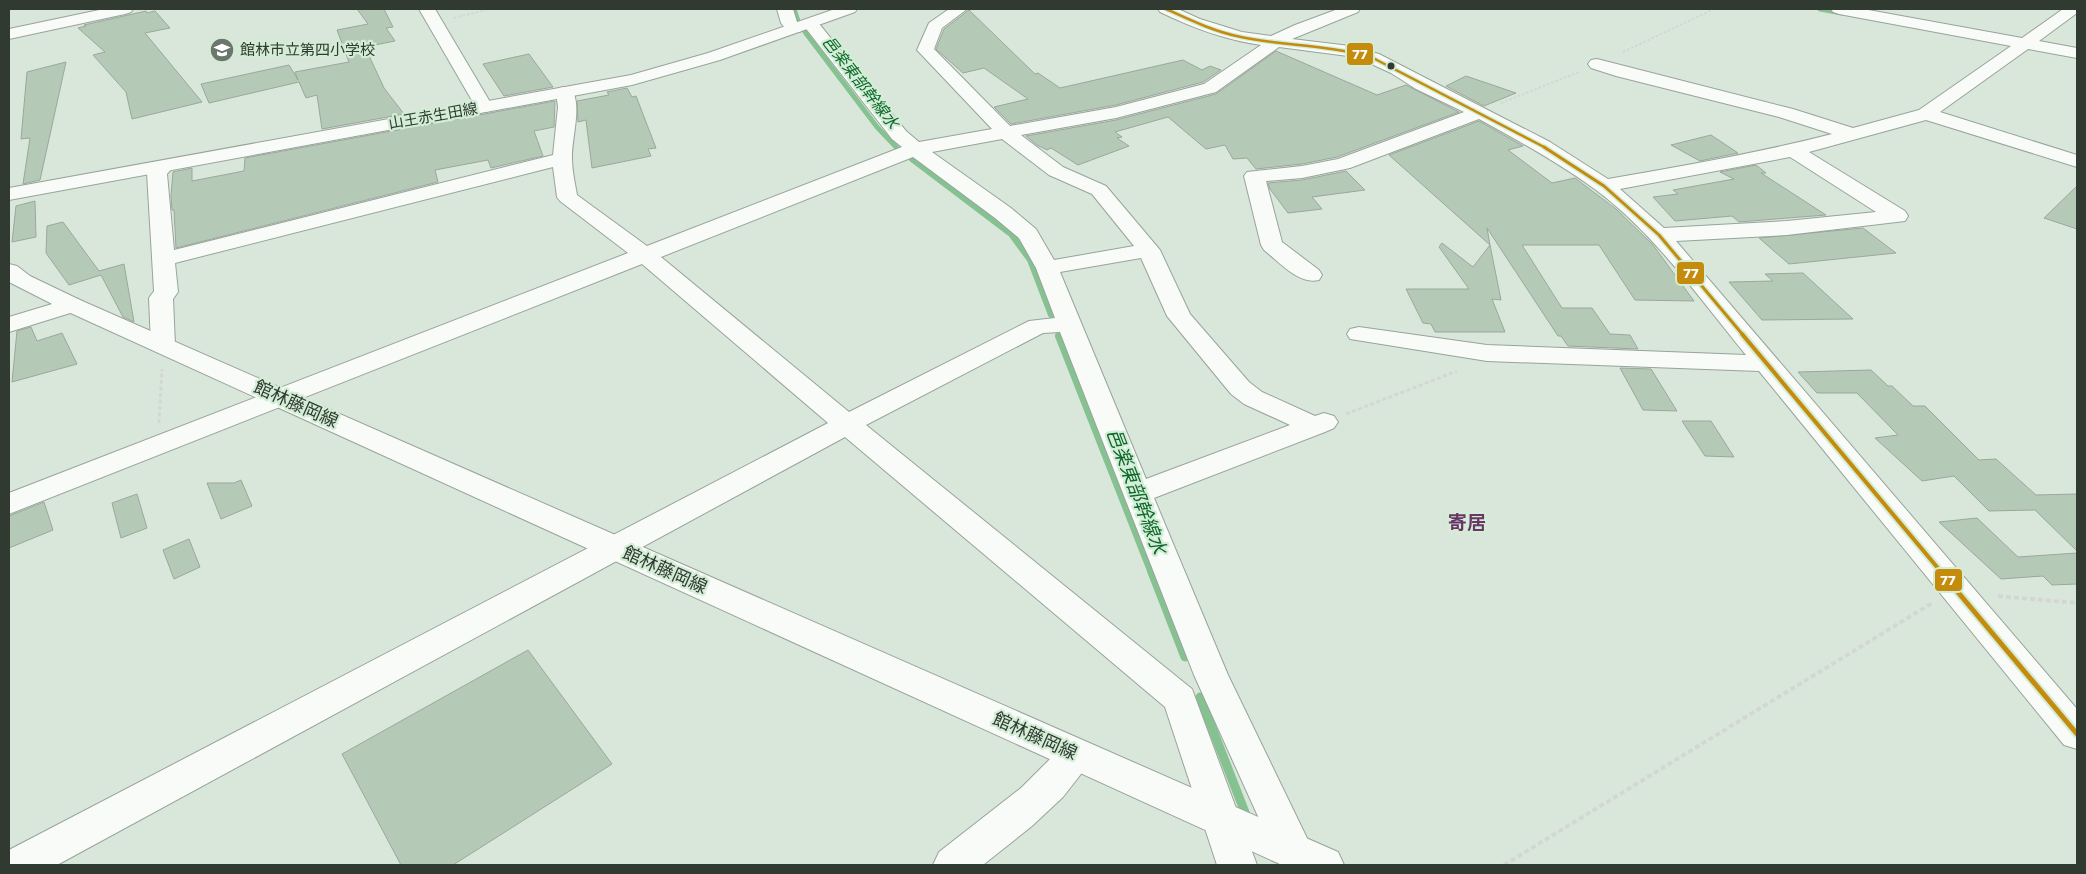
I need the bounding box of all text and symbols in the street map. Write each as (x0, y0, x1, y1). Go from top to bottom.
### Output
water label: 邑楽東部幹線水 (819, 32, 905, 133)
school or university icon: 館林市立第四小学校 (209, 37, 235, 63)
place label: 館林市立第四小学校 (240, 40, 375, 58)
line badge: 77 (1346, 42, 1374, 66)
text: 77 (1352, 45, 1368, 62)
unlabelled marker (1386, 61, 1396, 71)
street label: 山王赤生田線 (387, 98, 479, 132)
line badge: 77 (1676, 261, 1705, 285)
text: 77 (1683, 264, 1699, 281)
street label: 館林藤岡線 (251, 375, 342, 431)
water label: 邑楽東部幹線水 (1103, 425, 1173, 559)
district label: 寄居 (1448, 510, 1486, 533)
street label: 館林藤岡線 (620, 541, 711, 597)
line badge: 77 (1934, 568, 1963, 592)
text: 77 (1940, 571, 1956, 588)
street label: 館林藤岡線 (990, 707, 1081, 763)

